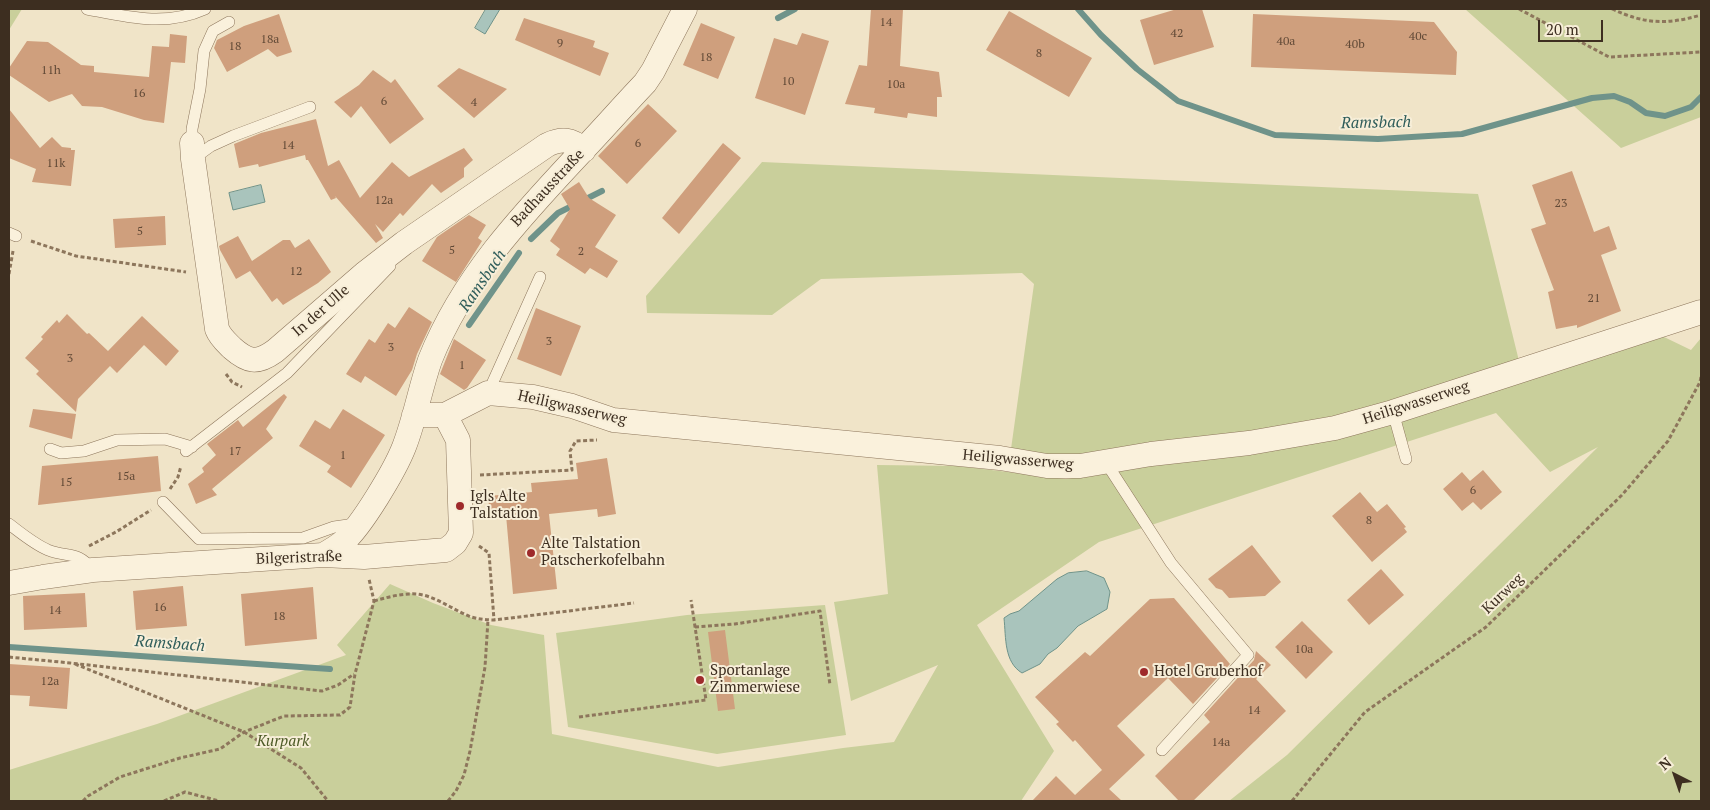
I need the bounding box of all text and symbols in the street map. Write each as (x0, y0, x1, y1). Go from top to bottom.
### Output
scale bar (1540, 10, 1605, 42)
house number: 14 (880, 16, 892, 30)
text: 20 m (1546, 19, 1579, 39)
house number: 42 (1171, 27, 1183, 41)
house number: 40c (1409, 30, 1427, 44)
house number: 18a (261, 33, 279, 47)
house number: 40a (1277, 35, 1295, 49)
house number: 9 (557, 37, 563, 51)
house number: 40b (1345, 38, 1365, 52)
house number: 18 (229, 40, 241, 54)
house number: 8 (1036, 47, 1042, 61)
house number: 18 (700, 51, 712, 65)
house number: 11h (41, 64, 61, 78)
house number: 10 (782, 75, 794, 89)
house number: 10a (887, 78, 905, 92)
house number: 16 (133, 87, 145, 101)
house number: 6 (381, 95, 387, 109)
house number: 4 (471, 96, 477, 110)
water label: Ramsbach (1341, 113, 1411, 133)
house number: 6 (635, 137, 641, 151)
house number: 14 (282, 139, 294, 153)
street label: Badhausstraße (508, 146, 588, 230)
house number: 11k (47, 157, 65, 171)
house number: 12a (375, 194, 393, 208)
house number: 23 (1555, 197, 1567, 211)
house number: 5 (137, 225, 143, 239)
house number: 5 (449, 244, 455, 258)
house number: 2 (578, 245, 584, 259)
water label: Ramsbach (455, 246, 511, 316)
house number: 12 (290, 265, 302, 279)
street label: In der Ulle (289, 281, 353, 341)
house number: 21 (1588, 292, 1600, 306)
house number: 3 (546, 335, 552, 349)
house number: 3 (388, 341, 394, 355)
house number: 3 (67, 352, 73, 366)
house number: 1 (459, 359, 465, 373)
street label: Heiligwasserweg (1360, 377, 1472, 429)
street label: Heiligwasserweg (516, 387, 628, 429)
house number: 17 (229, 445, 241, 459)
street label: Heiligwasserweg (962, 446, 1074, 474)
house number: 1 (340, 449, 346, 463)
house number: 15a (117, 470, 135, 484)
house number: 15 (60, 476, 72, 490)
house number: 6 (1470, 484, 1476, 498)
place label: Igls Alte Talstation (470, 488, 538, 523)
marker: Igls Alte Talstation (454, 500, 466, 512)
house number: 8 (1366, 514, 1372, 528)
place label: Alte Talstation Patscherkofelbahn (541, 535, 665, 570)
street label: Bilgeristraße (255, 547, 343, 569)
marker: Alte Talstation Patscherkofelbahn (525, 547, 537, 559)
street label: Kurweg (1479, 570, 1527, 618)
house number: 16 (154, 601, 166, 615)
house number: 14 (49, 604, 61, 618)
house number: 18 (273, 610, 285, 624)
water label: Ramsbach (134, 632, 206, 656)
house number: 10a (1295, 643, 1313, 657)
place label: Sportanlage Zimmerwiese (710, 662, 800, 697)
place label: Hotel Gruberhof (1154, 663, 1263, 681)
marker: Hotel Gruberhof (1138, 666, 1150, 678)
marker: Sportanlage Zimmerwiese (694, 674, 706, 686)
house number: 12a (41, 675, 59, 689)
house number: 14 (1248, 704, 1260, 718)
park label: Kurpark (257, 733, 309, 751)
house number: 14a (1212, 736, 1230, 750)
north arrow (1650, 750, 1700, 800)
text: N (1655, 753, 1675, 774)

